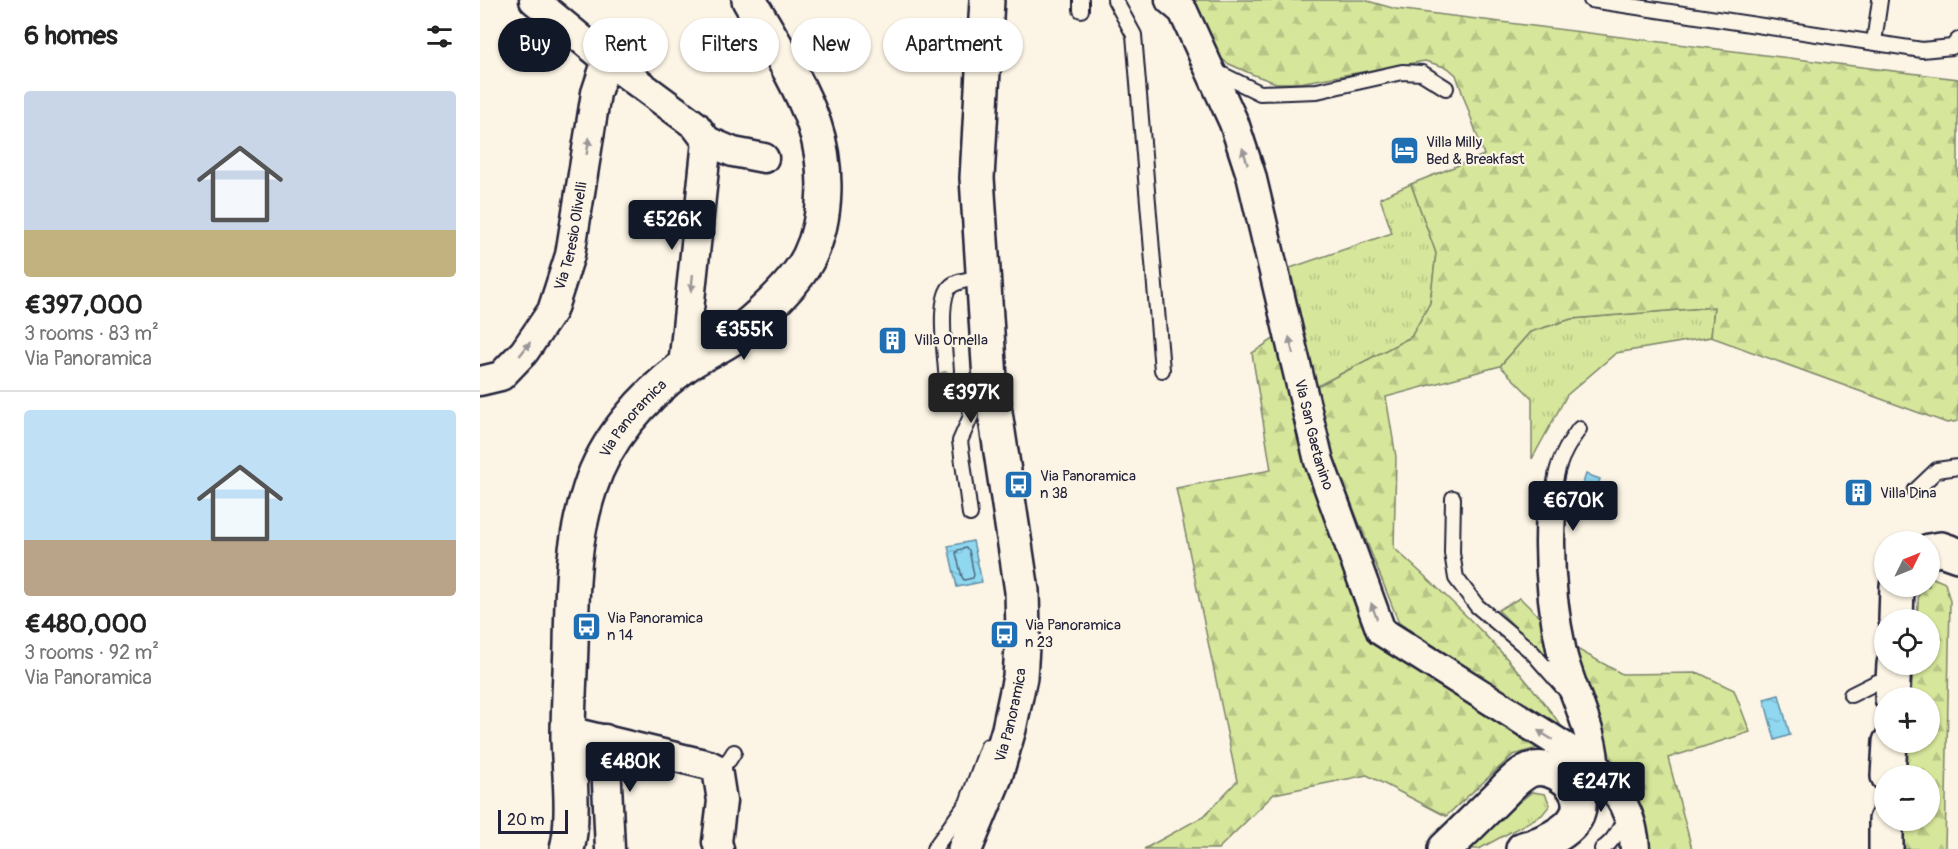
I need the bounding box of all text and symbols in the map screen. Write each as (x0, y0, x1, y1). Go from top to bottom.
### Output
chip: Buy (498, 18, 571, 72)
chip: Rent (583, 18, 668, 72)
chip: Filters (680, 18, 779, 72)
chip: New (791, 18, 871, 72)
chip: Apartment (883, 18, 1023, 72)
text: 6 homes (24, 20, 118, 52)
icon: filters (423, 20, 456, 53)
icon: home (186, 130, 294, 238)
place label: Villa Milly Bed & Breakfast (1426, 133, 1525, 169)
hotel icon: Villa Milly Bed & Breakfast (1389, 135, 1421, 167)
one-way arrow (583, 136, 592, 155)
one-way arrow (1239, 147, 1249, 165)
street label: Via Teresio Olivelli (550, 180, 592, 293)
pin: €526K (630, 200, 714, 251)
text: €526K (643, 207, 701, 232)
one-way arrow (687, 274, 697, 293)
text: €397,000 (24, 289, 143, 321)
pin: €355K (702, 310, 786, 361)
text: €355K (715, 317, 773, 342)
text: 3 rooms · 83 m² (24, 321, 159, 346)
building icon: Villa Ornella (877, 324, 909, 356)
place label: Villa Ornella (914, 331, 988, 350)
one-way arrow (1286, 336, 1296, 354)
one-way arrow (519, 341, 531, 356)
text: Via Panoramica (24, 346, 152, 371)
pin: €397K (929, 373, 1013, 424)
street label: Via Panoramica (596, 375, 671, 461)
street label: Via San Gaetanino (1290, 378, 1338, 493)
text: €397K (942, 380, 1000, 405)
icon: home (186, 449, 294, 557)
place label: Via Panoramica n 38 (1040, 467, 1136, 503)
bus stop icon: Via Panoramica n 38 (1003, 469, 1035, 501)
building icon: Villa Dina (1843, 477, 1875, 509)
pin: €670K (1531, 481, 1615, 532)
place label: Villa Dina (1880, 484, 1936, 503)
text: €670K (1543, 488, 1603, 513)
north arrow (1874, 531, 1940, 597)
map controls (1874, 531, 1940, 831)
one-way arrow (1368, 602, 1378, 620)
text: €480,000 (24, 608, 147, 640)
place label: Via Panoramica n 14 (607, 609, 703, 645)
button: locate (1874, 609, 1940, 675)
bus stop icon: Via Panoramica n 14 (570, 611, 602, 643)
place label: Via Panoramica n 23 (1025, 616, 1121, 652)
bus stop icon: Via Panoramica n 23 (988, 618, 1020, 650)
text: 3 rooms · 92 m² (24, 640, 159, 665)
text: Via Panoramica (24, 665, 152, 690)
street label: Via Panoramica (991, 668, 1031, 764)
button: + (1874, 687, 1940, 753)
one-way arrow (1537, 730, 1553, 741)
pin: €480K (588, 742, 672, 793)
text: €480K (600, 749, 660, 774)
pin: €247K (1559, 762, 1643, 813)
button: − (1874, 765, 1940, 831)
text: €247K (1572, 769, 1630, 794)
scale bar (498, 807, 568, 834)
text: 20 m (507, 810, 545, 830)

